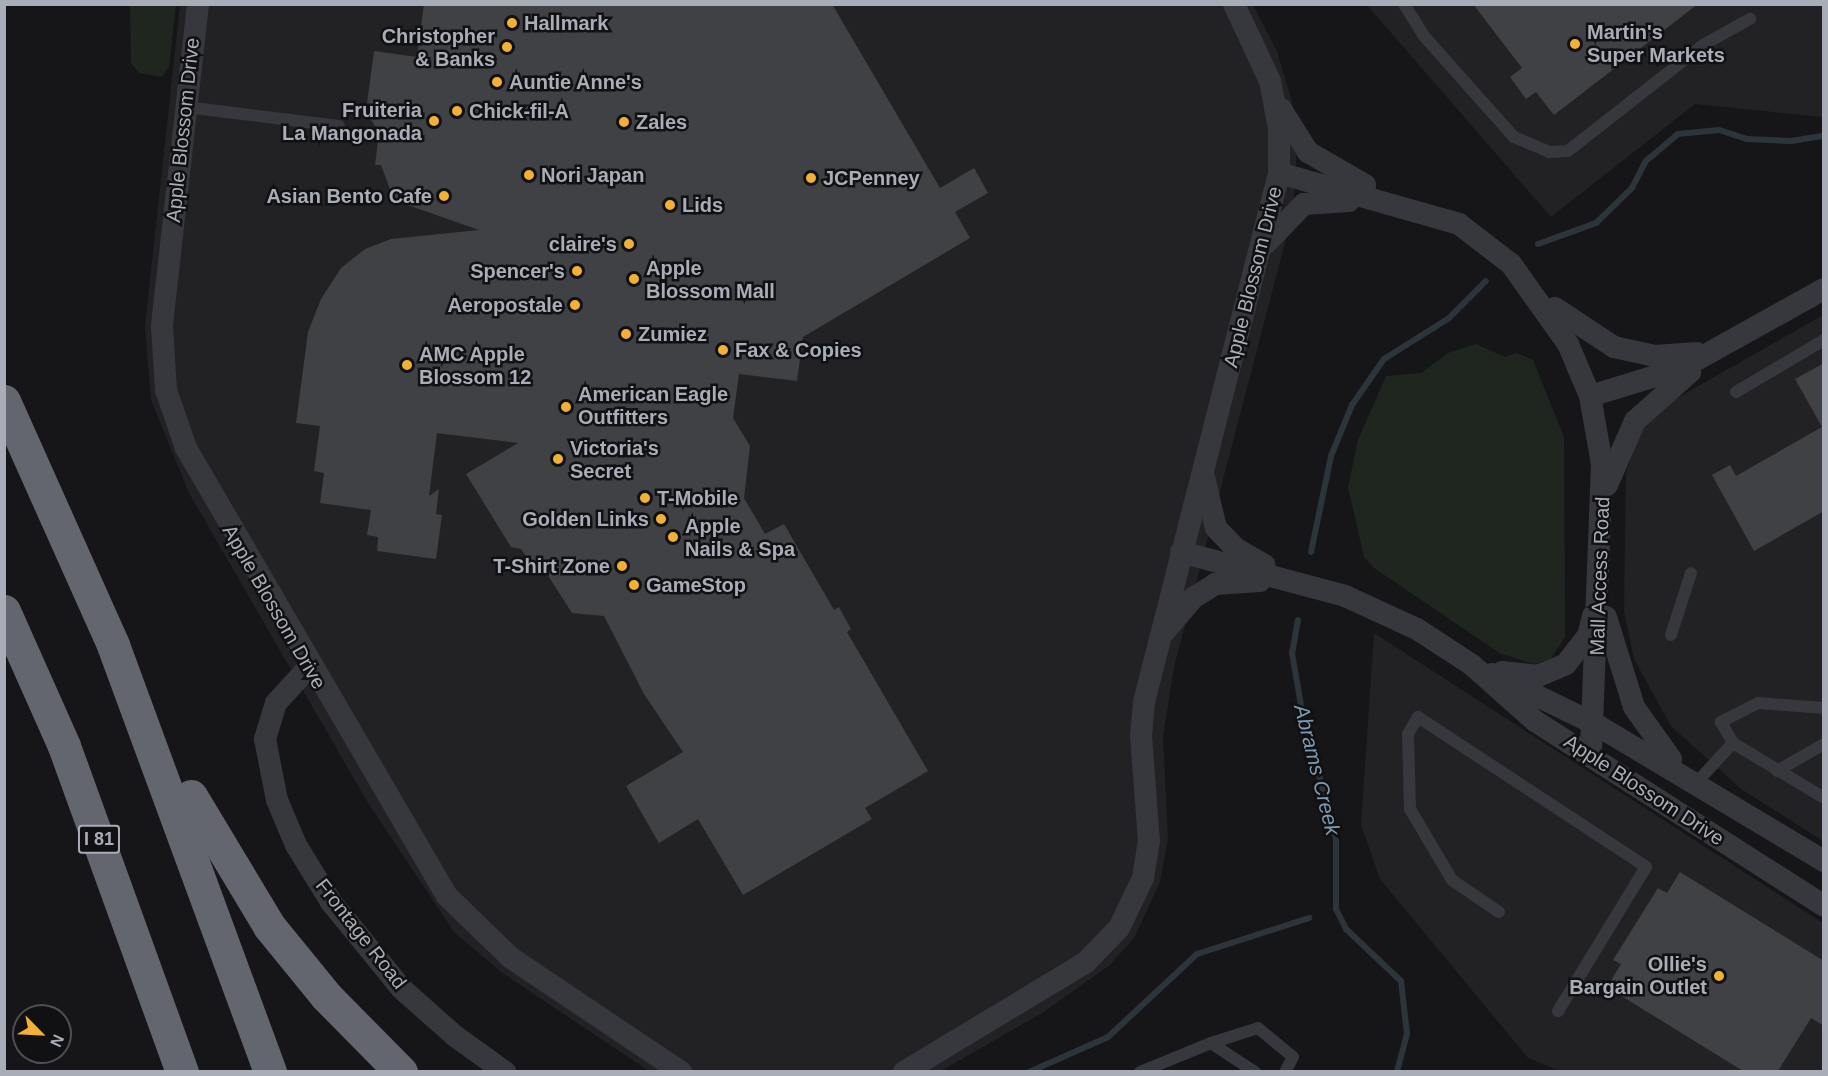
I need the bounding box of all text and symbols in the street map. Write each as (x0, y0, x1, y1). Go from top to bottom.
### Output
place label: Hallmark (524, 11, 608, 35)
marker: Hallmark (505, 16, 519, 30)
place label: Martin's Super Markets (1587, 20, 1725, 67)
place label: Christopher & Banks (382, 24, 495, 71)
street label: Apple Blossom Drive (161, 36, 205, 224)
marker: Martin's Super Markets (1568, 37, 1582, 51)
marker: Christopher & Banks (500, 40, 514, 54)
place label: Auntie Anne's (509, 70, 643, 94)
marker: Auntie Anne's (490, 75, 504, 89)
place label: Fruiteria La Mangonada (282, 98, 422, 145)
place label: Chick-fil-A (469, 99, 569, 123)
marker: Chick-fil-A (450, 104, 464, 118)
place label: Zales (636, 110, 687, 134)
marker: Fruiteria La Mangonada (427, 114, 441, 128)
marker: Zales (617, 115, 631, 129)
place label: Nori Japan (541, 163, 644, 187)
place label: JCPenney (823, 166, 920, 190)
marker: Nori Japan (522, 168, 536, 182)
marker: JCPenney (804, 171, 818, 185)
place label: Asian Bento Cafe (266, 184, 432, 208)
street label: Apple Blossom Drive (1219, 184, 1287, 370)
marker: Asian Bento Cafe (437, 189, 451, 203)
place label: Lids (682, 193, 723, 217)
marker: Lids (663, 198, 677, 212)
place label: claire's (549, 232, 617, 256)
marker: claire's (622, 237, 636, 251)
place label: Apple Blossom Mall (646, 256, 775, 303)
place label: Spencer's (470, 259, 565, 283)
marker: Spencer's (570, 264, 584, 278)
marker: Apple Blossom Mall (627, 272, 641, 286)
place label: Aeropostale (447, 293, 563, 317)
marker: Aeropostale (568, 298, 582, 312)
place label: Zumiez (638, 322, 707, 346)
marker: Zumiez (619, 327, 633, 341)
place label: Fax & Copies (735, 338, 862, 362)
place label: AMC Apple Blossom 12 (419, 342, 531, 389)
marker: Fax & Copies (716, 343, 730, 357)
marker: AMC Apple Blossom 12 (400, 358, 414, 372)
place label: American Eagle Outfitters (578, 383, 728, 430)
marker: American Eagle Outfitters (559, 400, 573, 414)
place label: Victoria's Secret (570, 436, 659, 483)
marker: Victoria's Secret (551, 452, 565, 466)
place label: T-Mobile (657, 486, 738, 510)
marker: T-Mobile (638, 491, 652, 505)
street label: Mall Access Road (1585, 496, 1615, 656)
place label: Golden Links (522, 507, 649, 531)
marker: Golden Links (654, 512, 668, 526)
place label: Apple Nails & Spa (685, 514, 795, 561)
street label: Apple Blossom Drive (217, 521, 331, 693)
marker: Apple Nails & Spa (666, 530, 680, 544)
place label: T-Shirt Zone (493, 554, 610, 578)
marker: T-Shirt Zone (615, 559, 629, 573)
place label: GameStop (646, 573, 746, 597)
marker: GameStop (627, 578, 641, 592)
water label: Abrams Creek (1289, 702, 1345, 838)
street label: Apple Blossom Drive (1560, 729, 1728, 851)
road number: I 81 (76, 824, 122, 854)
street label: Frontage Road (310, 874, 412, 994)
place label: Ollie's Bargain Outlet (1569, 952, 1707, 999)
marker: Ollie's Bargain Outlet (1712, 969, 1726, 983)
north arrow (12, 1004, 72, 1064)
text: N (47, 1032, 67, 1049)

